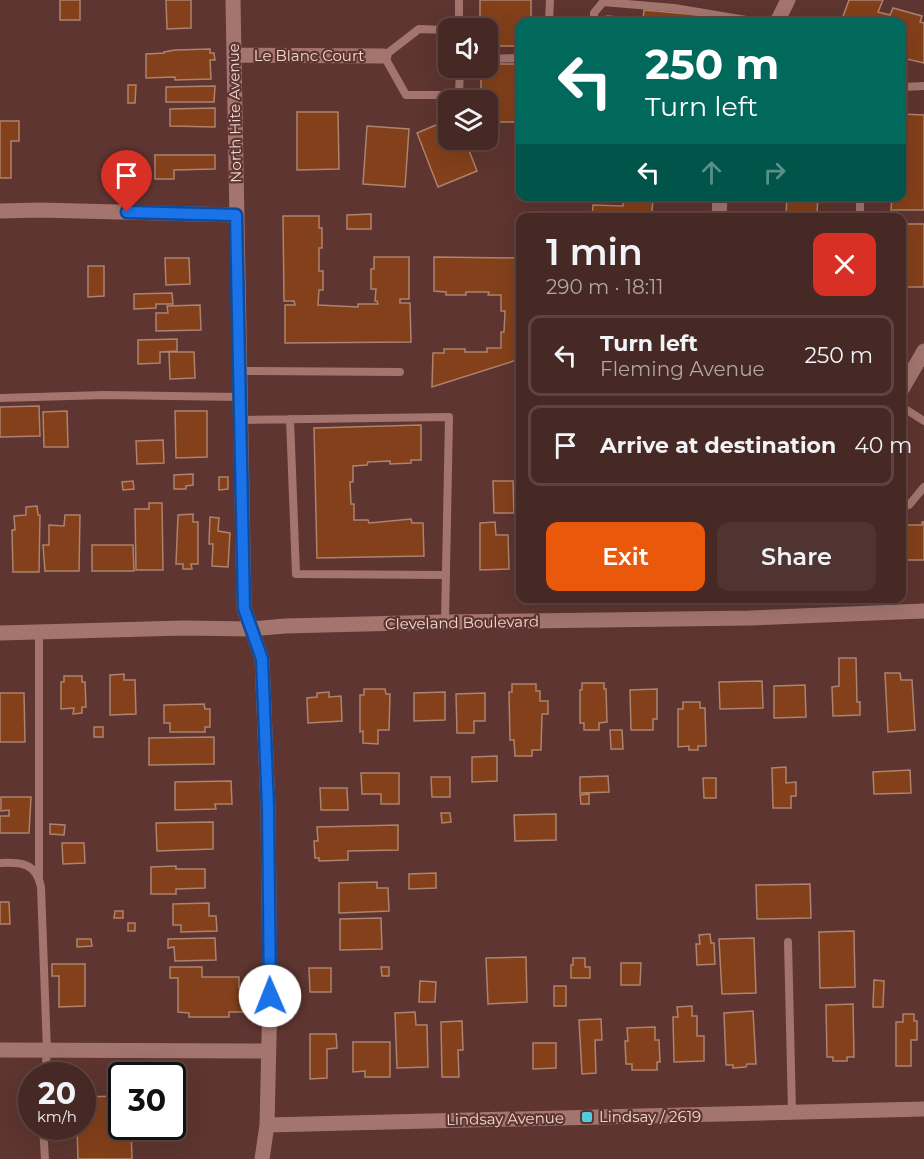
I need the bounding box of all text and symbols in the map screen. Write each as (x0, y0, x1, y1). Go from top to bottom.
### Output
map controls (438, 18, 498, 150)
button: sound (438, 18, 498, 78)
text: 250 m (645, 38, 779, 90)
icon: left (546, 42, 624, 120)
street label: North Hite Avenue (224, 43, 245, 183)
street label: Le Blanc Court (254, 46, 364, 65)
button: layers (438, 90, 498, 150)
text: Turn left (645, 90, 758, 123)
pin (101, 150, 152, 212)
icon: left (632, 156, 665, 189)
icon: ahead (695, 156, 728, 189)
icon: right (758, 156, 791, 189)
icon: arrive (110, 159, 143, 192)
text: 1 min (546, 230, 643, 274)
button: close (813, 233, 876, 296)
text: 290 m · 18:11 (546, 275, 663, 299)
text: Turn left (600, 330, 698, 357)
icon: left (549, 339, 582, 372)
text: 250 m (804, 342, 873, 369)
text: Fleming Avenue (600, 357, 765, 381)
icon: arrive (549, 429, 582, 462)
text: Arrive at destination (600, 432, 836, 459)
text: 40 m (854, 432, 912, 459)
button: Exit (546, 522, 705, 591)
button: Share (717, 522, 876, 591)
street label: Cleveland Boulevard (385, 612, 539, 633)
position arrow (238, 964, 302, 1028)
speed limit sign: 30 (108, 1062, 186, 1140)
text: 20 (38, 1075, 76, 1112)
text: km/h (37, 1107, 77, 1126)
place label: Lindsay / 2619 (599, 1107, 701, 1126)
street label: Lindsay Avenue (446, 1108, 564, 1129)
marker: Lindsay / 2619 (580, 1110, 594, 1124)

